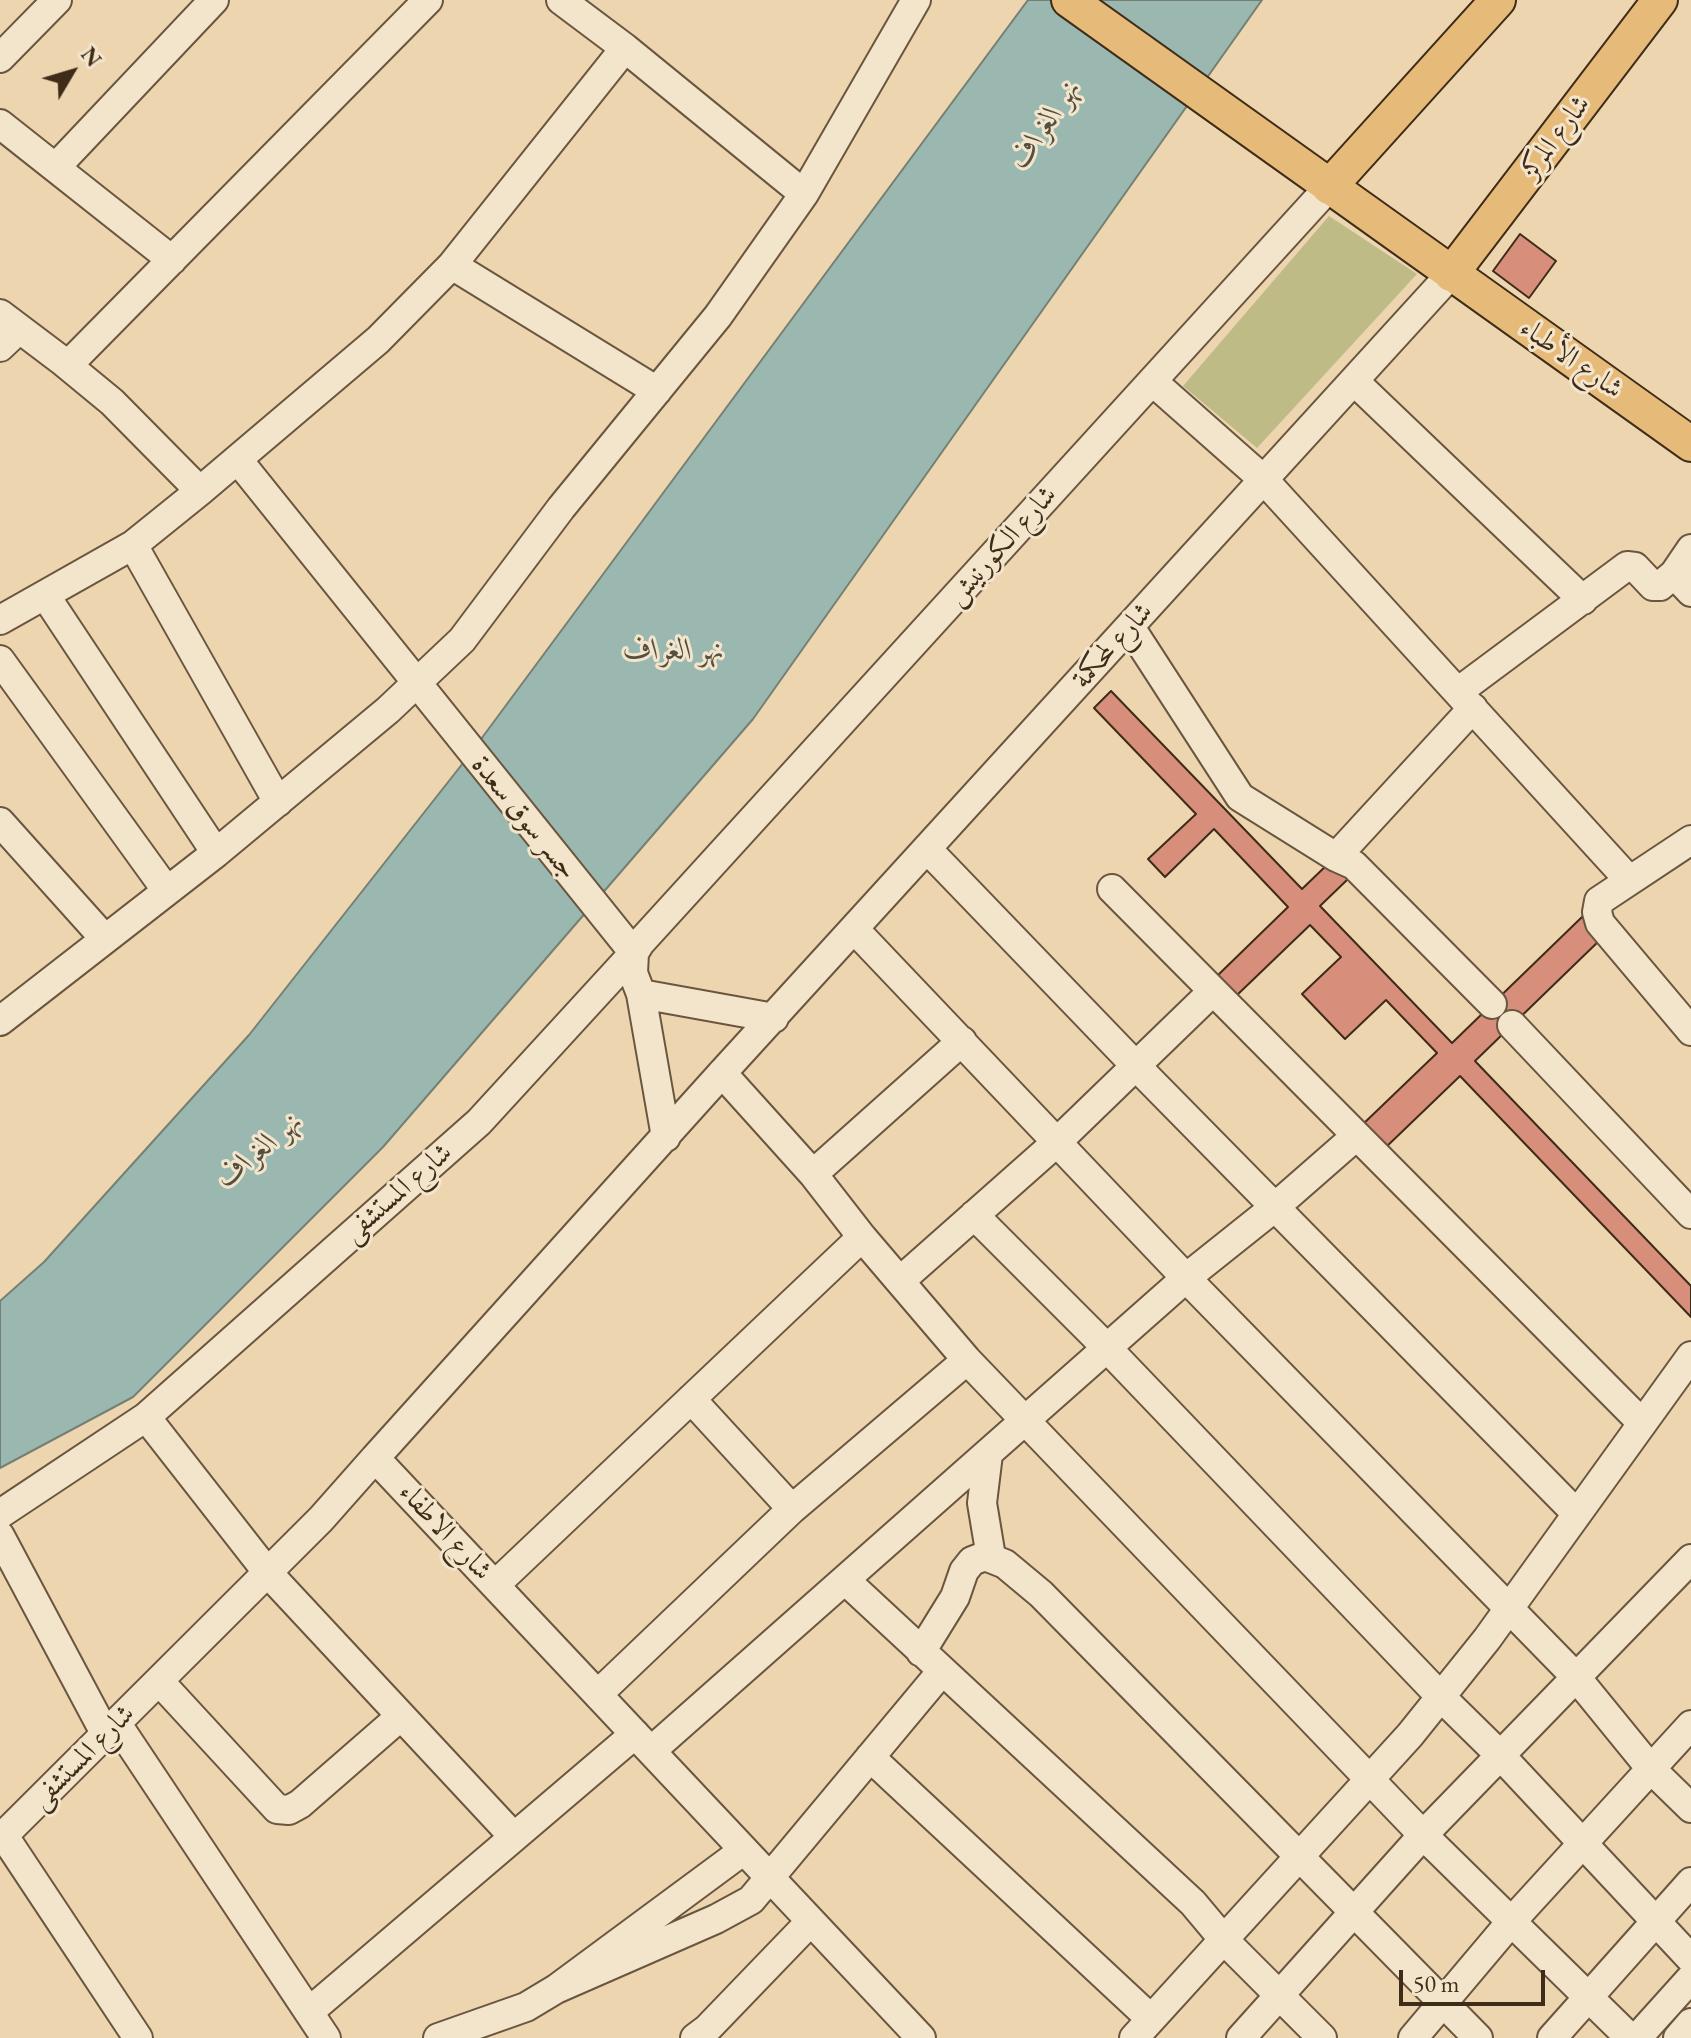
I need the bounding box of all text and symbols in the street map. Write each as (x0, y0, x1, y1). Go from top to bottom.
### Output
north arrow (32, 32, 112, 112)
text: N (74, 41, 108, 73)
water label: نهر الغراف (1003, 72, 1089, 176)
street label: شارع المركز (1514, 89, 1598, 185)
street label: شارع الأطباء (1513, 311, 1629, 407)
street label: شارع الكورنيش (939, 479, 1065, 613)
street label: شارع لمحكمة (1066, 596, 1160, 696)
water label: نهر الغراف (623, 633, 725, 669)
street label: جسر سوق سعدة (464, 749, 584, 887)
water label: نهر الغراف (210, 1104, 310, 1196)
street label: شارع المستشفى (336, 1136, 460, 1250)
street label: شارع الاطفاء (391, 1476, 499, 1588)
street label: شارع المستشفى (24, 1698, 142, 1816)
scale bar (1403, 1954, 1549, 2004)
text: 50 m (1413, 1968, 1460, 1999)

